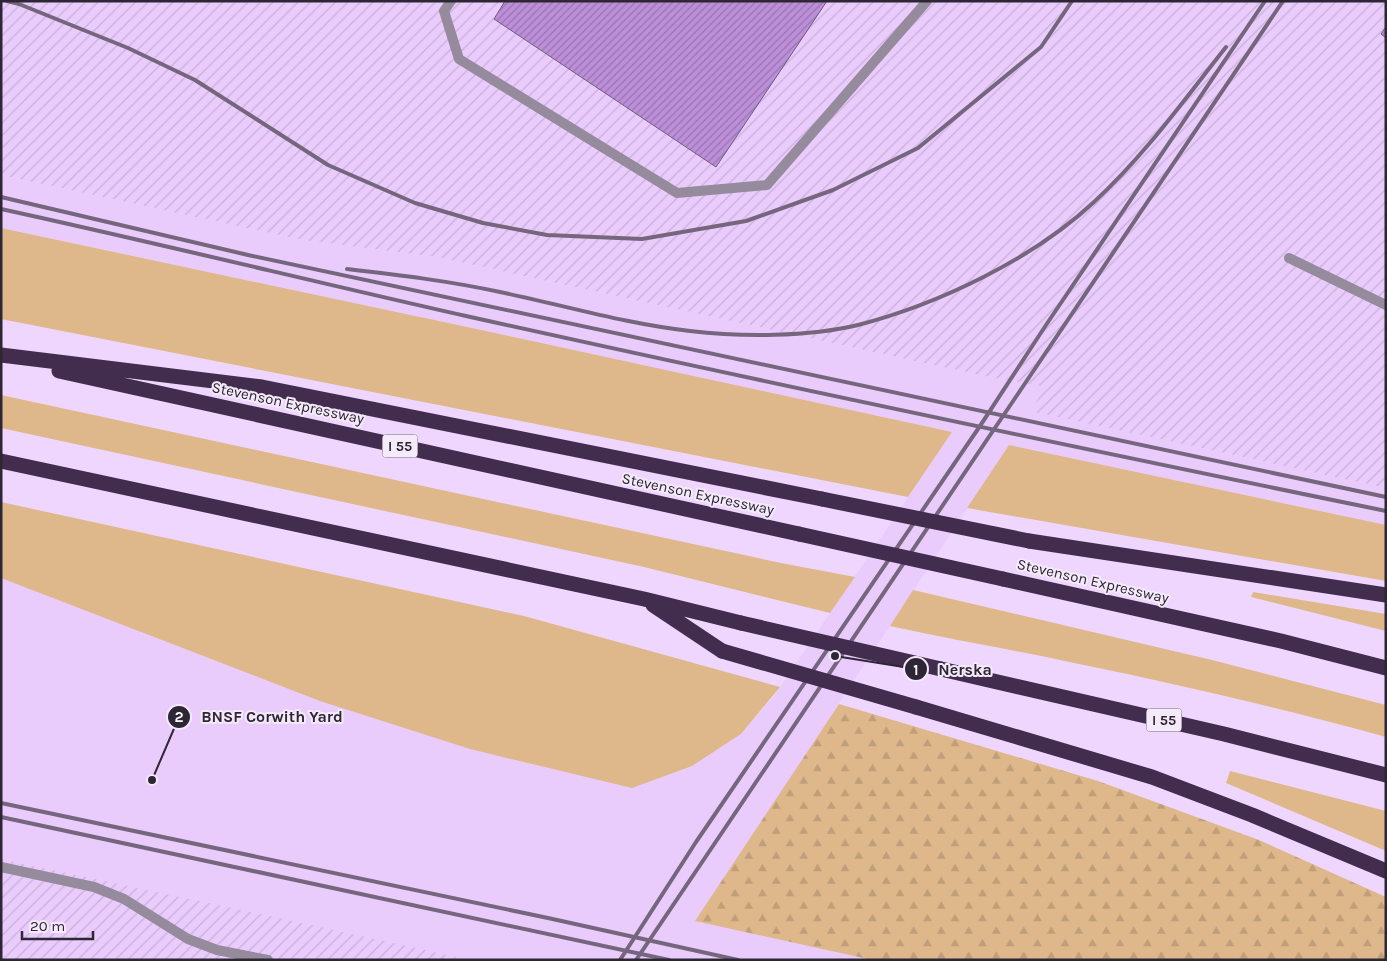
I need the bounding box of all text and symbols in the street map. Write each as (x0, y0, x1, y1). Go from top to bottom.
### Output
street label: Stevenson Expressway (210, 378, 366, 428)
road number: I 55 (382, 434, 418, 458)
street label: Stevenson Expressway (620, 469, 776, 519)
street label: Stevenson Expressway (1015, 555, 1171, 607)
callout: Nerska (904, 654, 1002, 685)
text: Nerska (938, 660, 992, 679)
text: 1 (913, 661, 919, 679)
callout: BNSF Corwith Yard (166, 701, 353, 732)
text: BNSF Corwith Yard (201, 707, 343, 726)
text: 2 (174, 708, 184, 726)
road number: I 55 (1146, 708, 1182, 732)
scale bar (22, 908, 94, 940)
text: 20 m (30, 917, 65, 935)

